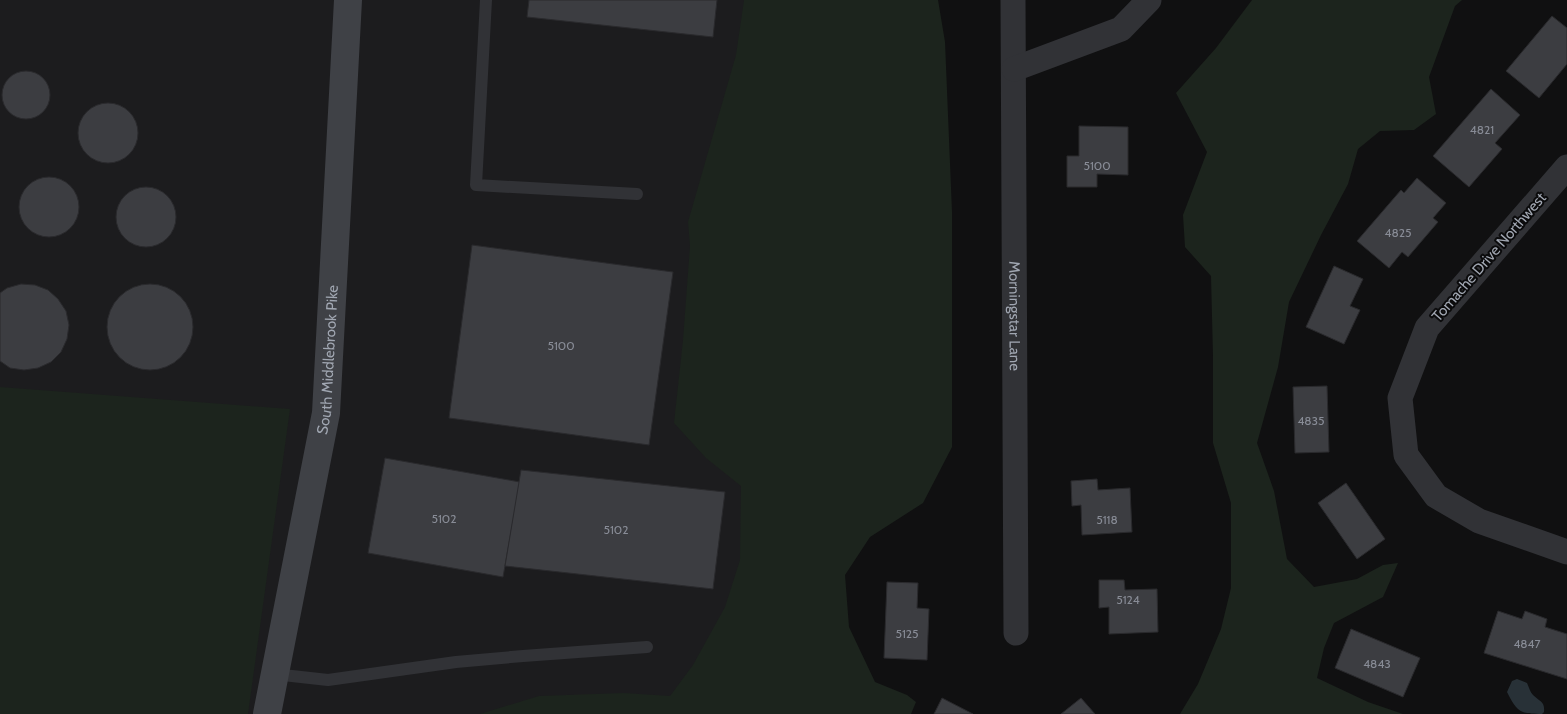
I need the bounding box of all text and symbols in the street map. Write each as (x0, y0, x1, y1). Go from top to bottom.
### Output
house number: 4821 (1470, 122, 1494, 137)
house number: 5100 (1083, 158, 1111, 173)
street label: Tomache Drive Northwest (1428, 189, 1550, 325)
house number: 4825 (1385, 225, 1412, 240)
street label: Morningstar Lane (1005, 261, 1024, 371)
street label: South Middlebrook Pike (313, 284, 342, 436)
house number: 5100 (547, 338, 575, 353)
house number: 4835 (1297, 413, 1325, 428)
house number: 5102 (431, 511, 457, 526)
house number: 5118 (1096, 512, 1118, 527)
house number: 5102 (603, 522, 629, 537)
house number: 5124 (1116, 592, 1140, 607)
house number: 5125 (895, 626, 919, 641)
house number: 4847 (1513, 636, 1541, 651)
house number: 4843 (1363, 656, 1391, 671)

